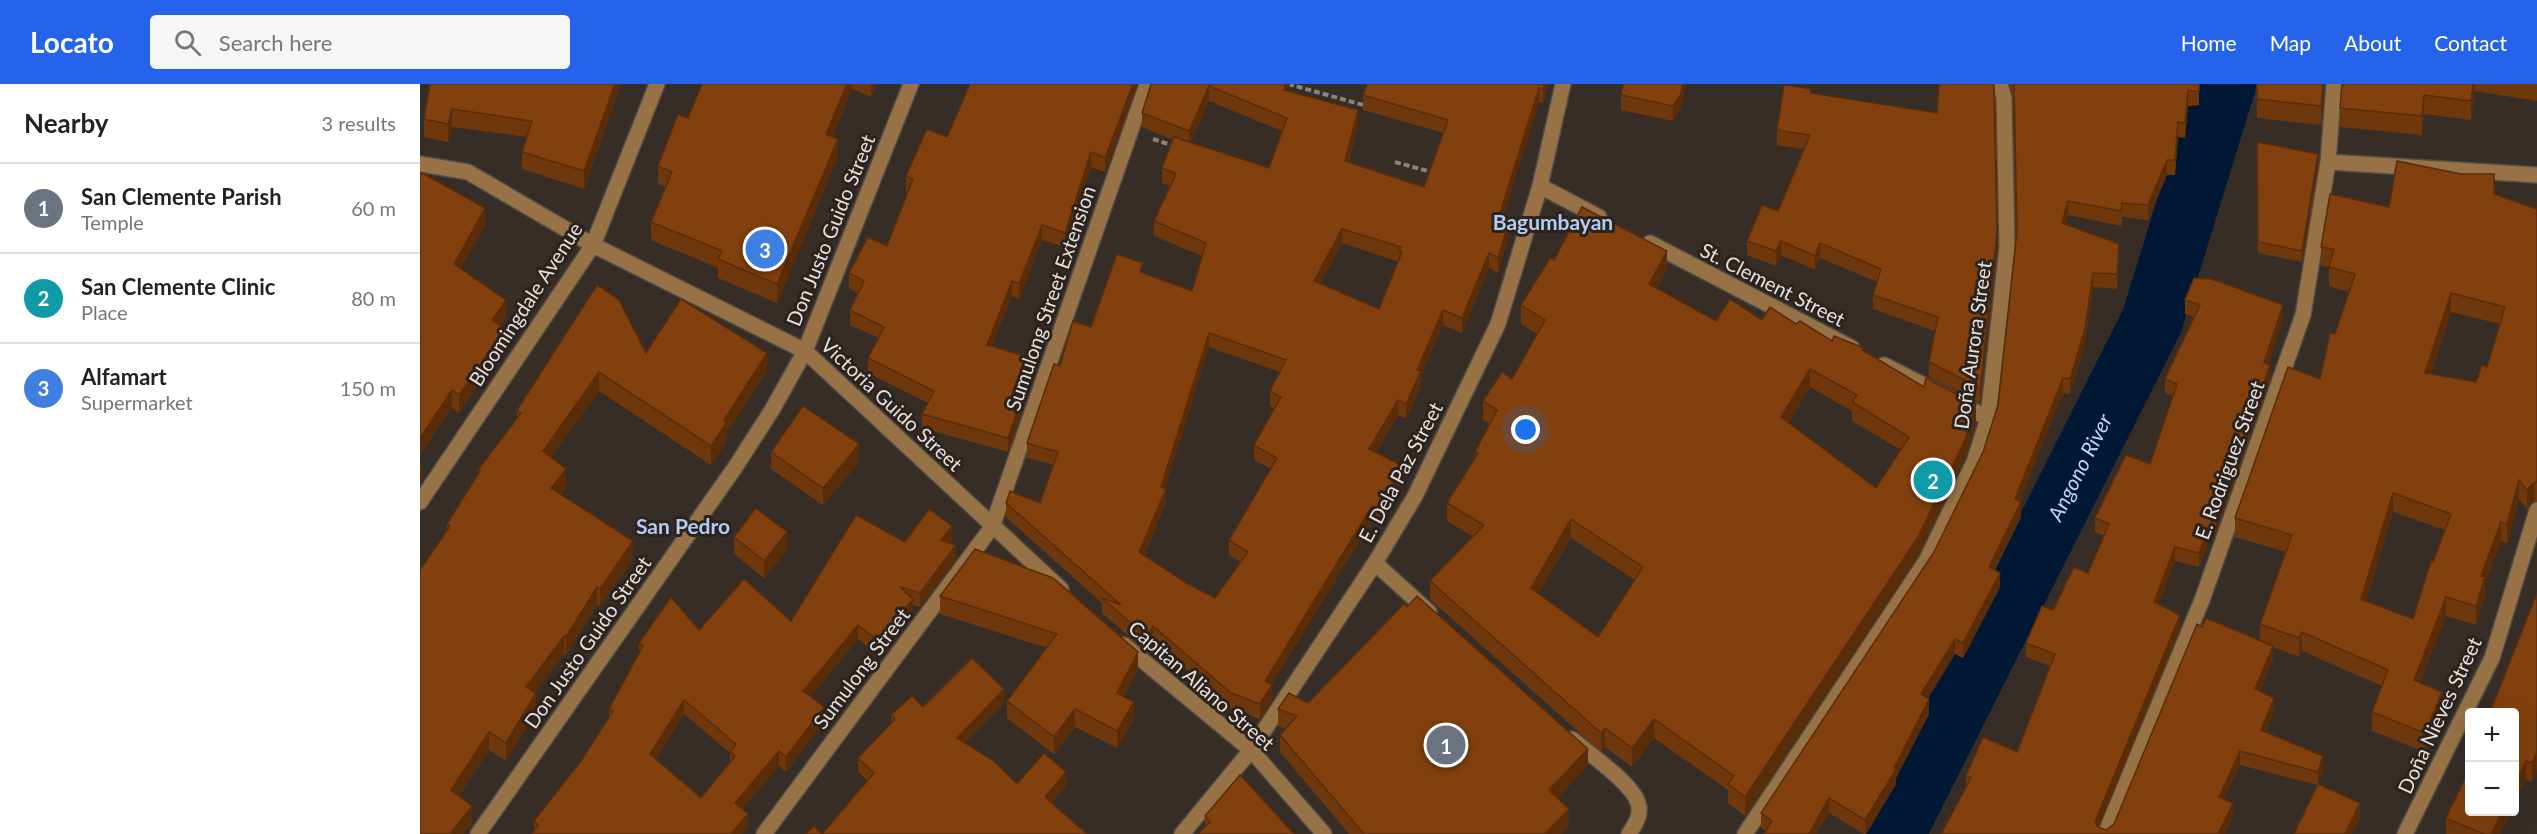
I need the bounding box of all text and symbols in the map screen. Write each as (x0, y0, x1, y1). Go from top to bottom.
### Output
search box (150, 15, 570, 69)
text: Locato (30, 25, 114, 59)
icon: search (171, 26, 204, 59)
text: Search here (219, 29, 332, 56)
text: Home (2181, 30, 2237, 55)
text: Map (2270, 30, 2311, 55)
text: About (2344, 30, 2401, 55)
text: Contact (2434, 30, 2507, 55)
text: Nearby (24, 107, 109, 139)
text: 3 results (321, 111, 396, 135)
street label: Don Justo Guido Street (781, 131, 879, 329)
street label: Sumulong Street Extension (1000, 182, 1100, 414)
text: San Clemente Parish (81, 183, 282, 210)
text: 1 (38, 196, 49, 220)
text: 60 m (351, 196, 396, 220)
district label: Bagumbayan (1493, 209, 1613, 234)
text: Temple (81, 210, 144, 234)
street label: Bloomingdale Avenue (463, 218, 587, 390)
pin: 3 (746, 226, 784, 272)
street label: St. Clement Street (1697, 237, 1849, 331)
street label: Doña Aurora Street (1948, 259, 1996, 431)
text: San Clemente Clinic (81, 273, 275, 300)
text: 2 (38, 286, 49, 310)
text: 80 m (351, 286, 396, 310)
text: Place (81, 300, 128, 324)
street label: Victoria Guido Street (816, 332, 968, 476)
text: Alfamart (81, 363, 167, 390)
text: 3 (38, 376, 49, 400)
text: 150 m (340, 376, 396, 400)
street label: E. Rodriguez Street (2189, 378, 2269, 542)
text: Supermarket (81, 390, 193, 414)
street label: E. Dela Paz Street (1353, 398, 1447, 546)
water label: Angono River (2041, 409, 2116, 525)
your location (1511, 415, 1540, 444)
pin: 2 (1914, 458, 1952, 502)
district label: San Pedro (636, 513, 730, 538)
street label: Don Justo Guido Street (519, 551, 655, 733)
street label: Sumulong Street (808, 603, 914, 733)
street label: Capitan Aliano Street (1124, 615, 1280, 755)
street label: Doña Nieves Street (2392, 633, 2486, 797)
map controls (2465, 708, 2519, 816)
button: + (2465, 708, 2519, 762)
pin: 1 (1426, 722, 1466, 768)
button: − (2465, 762, 2519, 816)

